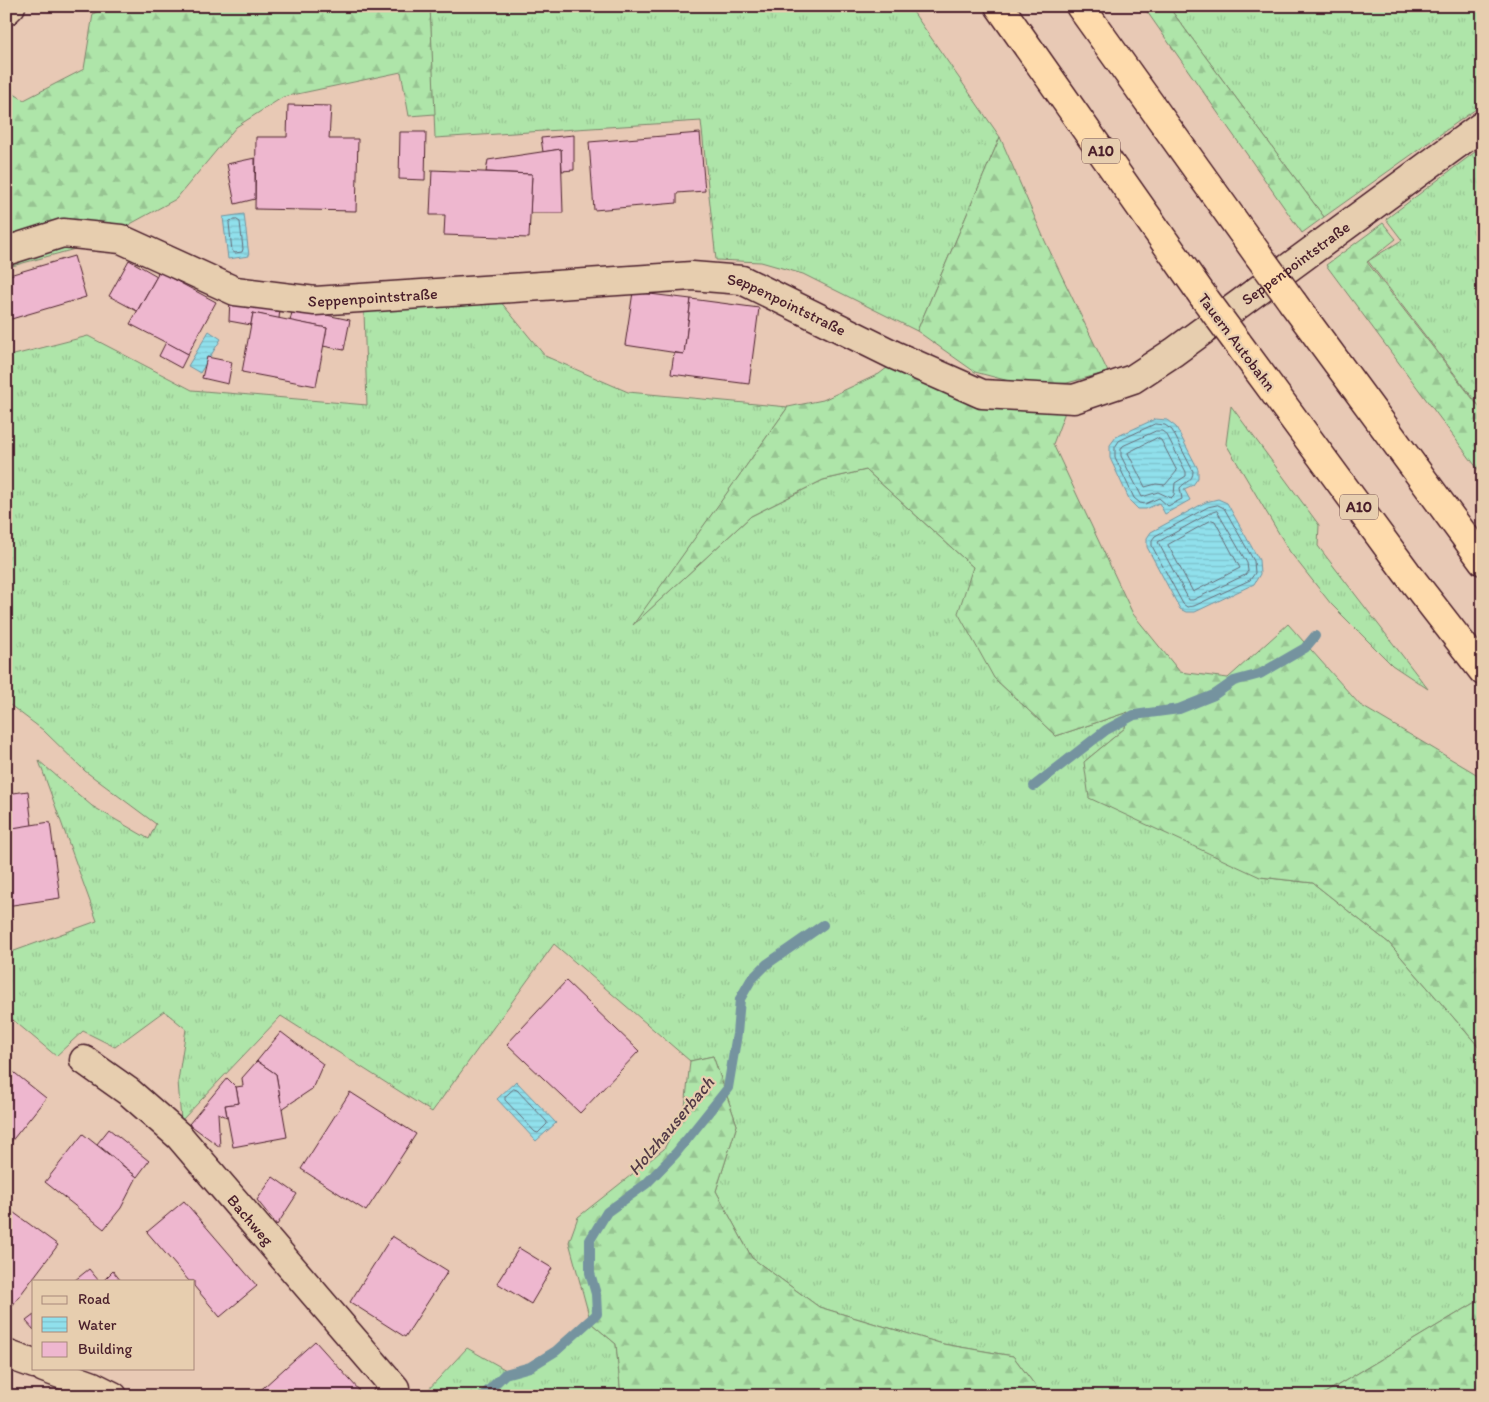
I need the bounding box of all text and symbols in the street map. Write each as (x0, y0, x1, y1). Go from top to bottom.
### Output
road number: A10 (1082, 138, 1120, 164)
street label: Seppenpointstraße (1238, 217, 1354, 309)
street label: Seppenpointstraße (726, 269, 850, 339)
street label: Seppenpointstraße (307, 283, 439, 311)
street label: Tauern Autobahn (1194, 289, 1280, 395)
road number: A10 (1340, 494, 1378, 520)
water label: Holzhauserbach (623, 1071, 719, 1180)
street label: Bachweg (224, 1190, 278, 1250)
legend (32, 1280, 195, 1370)
text: Road (78, 1290, 111, 1308)
text: Water (78, 1316, 117, 1334)
text: Building (78, 1340, 132, 1358)

